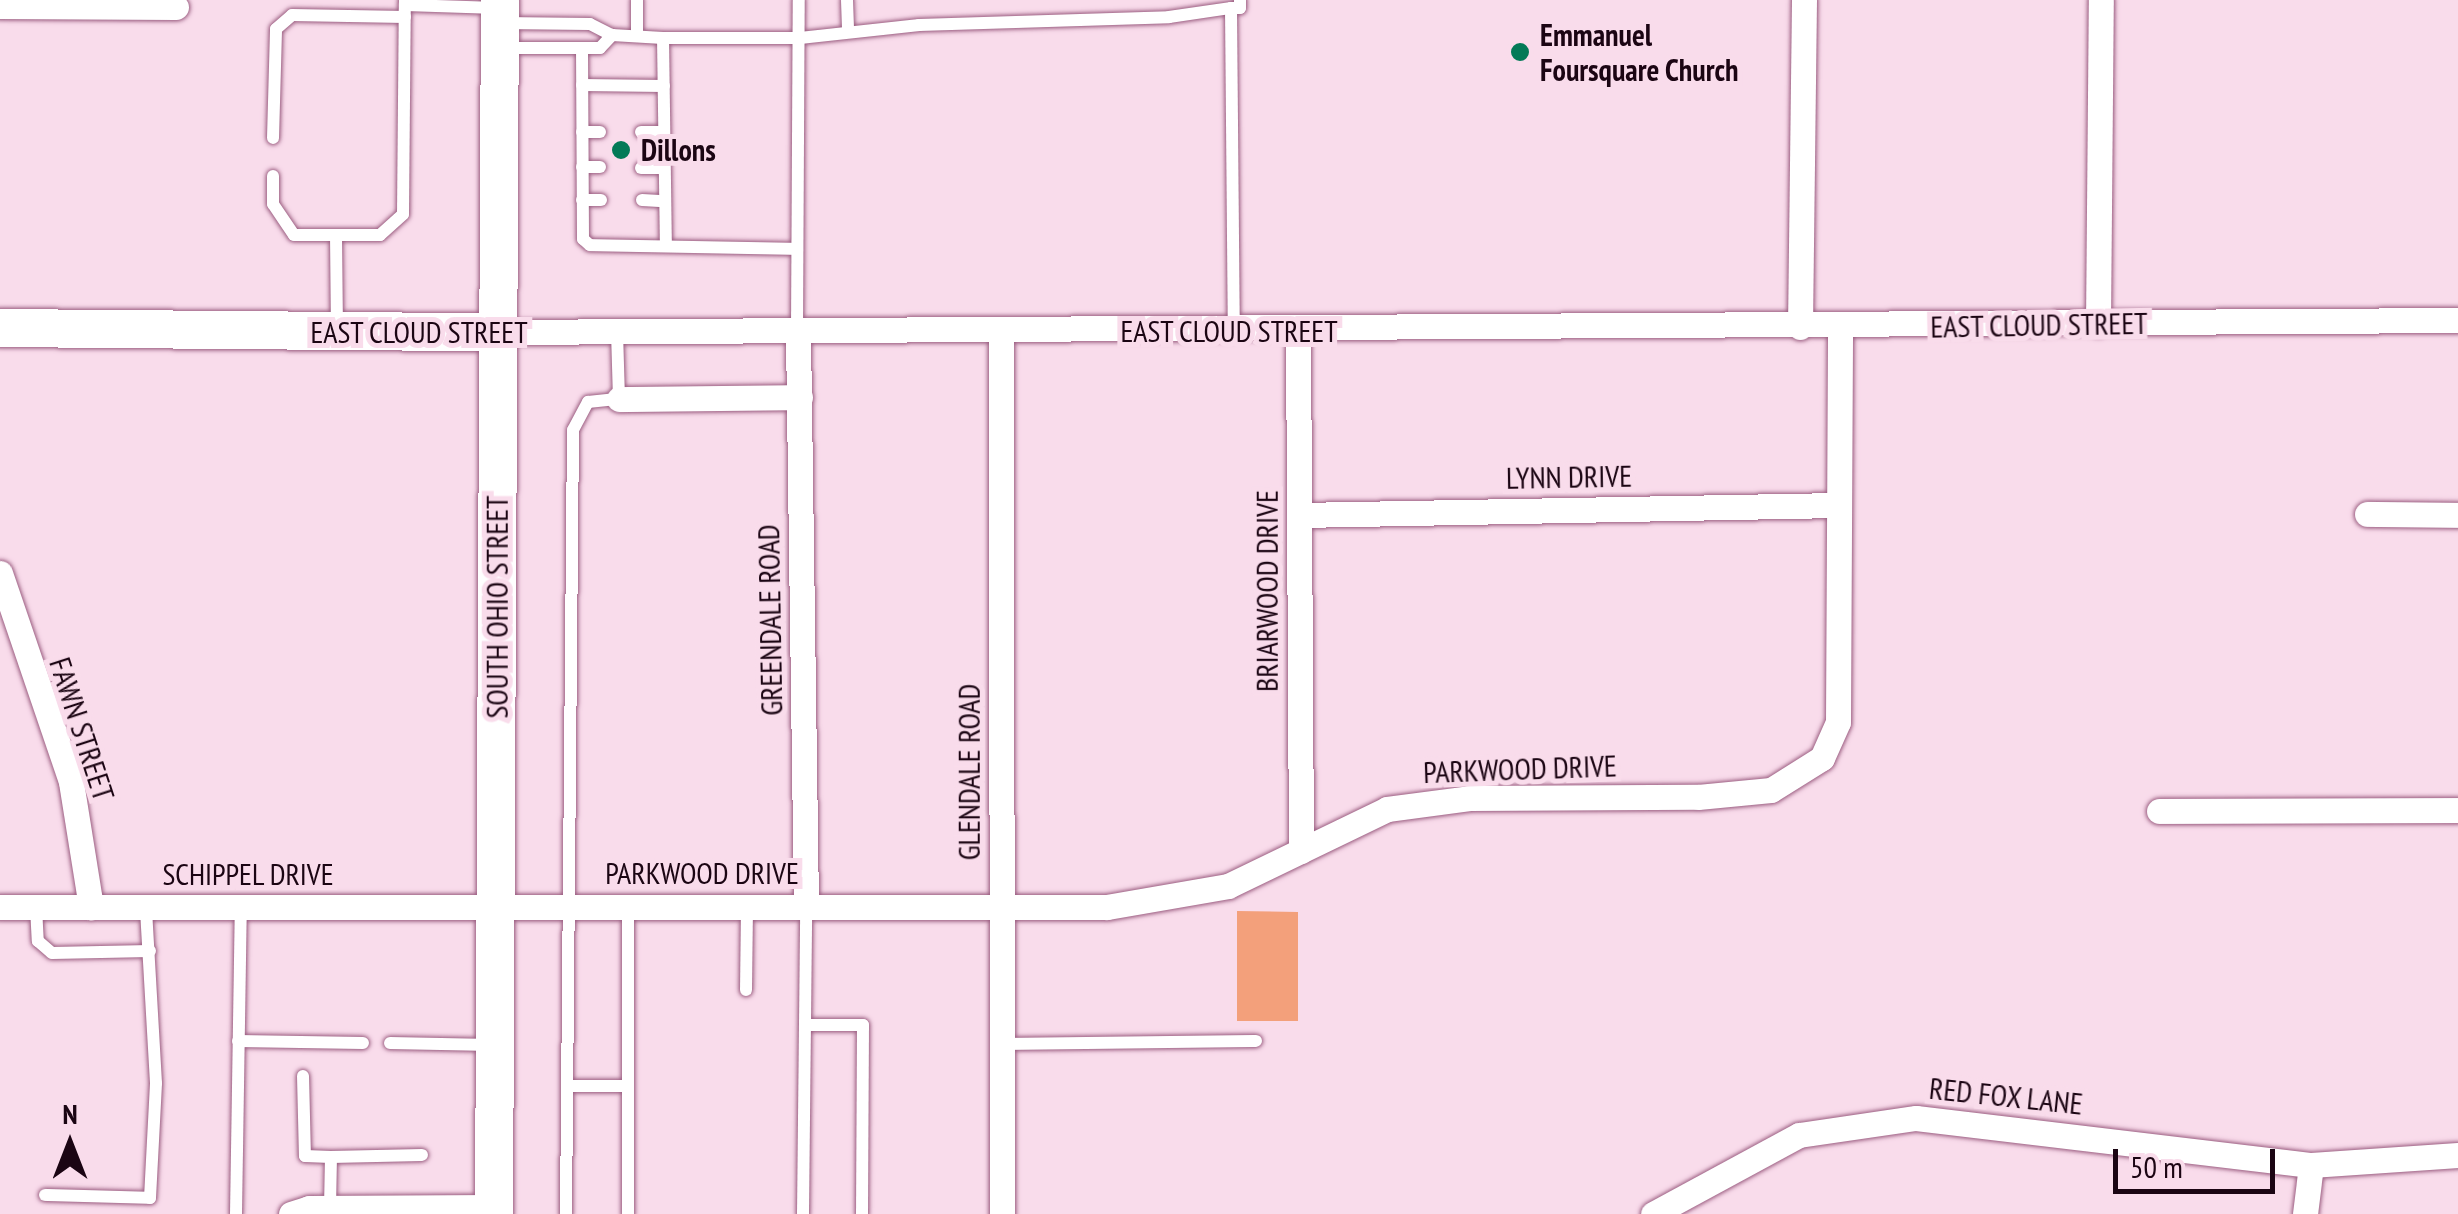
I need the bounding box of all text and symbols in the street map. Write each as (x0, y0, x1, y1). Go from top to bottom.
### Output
place label: Emmanuel Foursquare Church (1540, 17, 1739, 88)
marker: Emmanuel Foursquare Church (1509, 41, 1531, 63)
place label: Dillons (641, 132, 716, 168)
marker: Dillons (610, 139, 632, 161)
street label: EAST CLOUD STREET (1930, 305, 2148, 345)
street label: EAST CLOUD STREET (1120, 313, 1338, 349)
street label: EAST CLOUD STREET (310, 314, 528, 350)
street label: LYNN DRIVE (1506, 458, 1632, 496)
street label: BRIARWOOD DRIVE (1249, 490, 1285, 692)
street label: SOUTH OHIO STREET (479, 496, 515, 718)
street label: GREENDALE ROAD (750, 524, 790, 716)
street label: FAWN STREET (42, 653, 122, 805)
street label: GLENDALE ROAD (951, 684, 987, 860)
street label: PARKWOOD DRIVE (1423, 748, 1617, 790)
street label: PARKWOOD DRIVE (605, 855, 799, 891)
street label: SCHIPPEL DRIVE (162, 856, 334, 892)
street label: RED FOX LANE (1927, 1070, 2085, 1122)
north arrow (20, 1094, 120, 1194)
text: N (62, 1095, 78, 1132)
scale bar (2118, 1129, 2280, 1191)
text: 50 m (2130, 1147, 2183, 1186)

